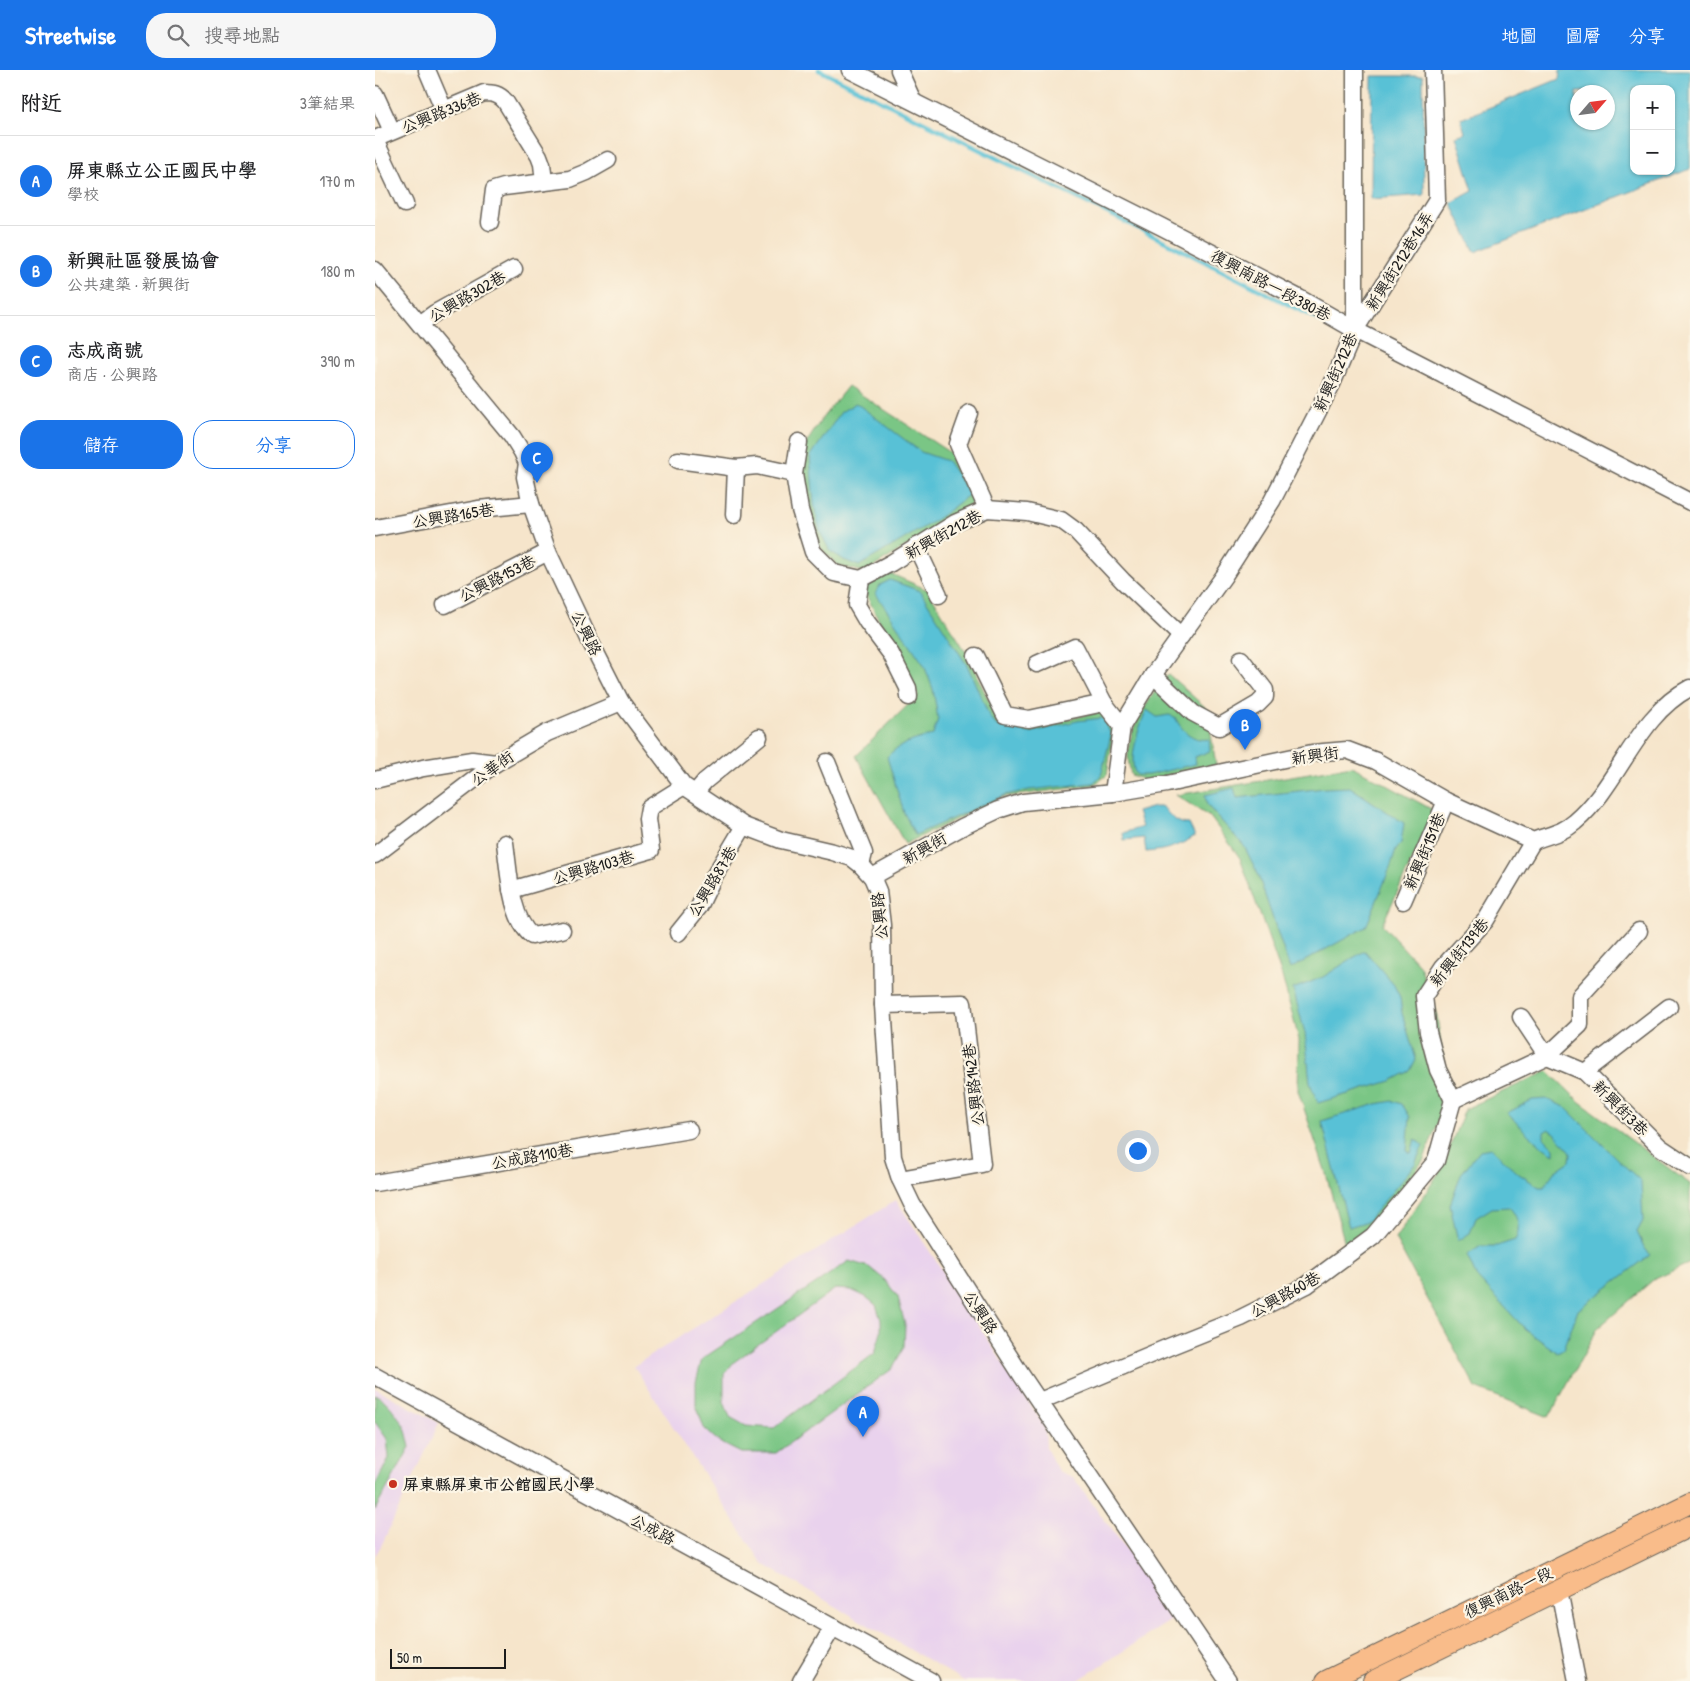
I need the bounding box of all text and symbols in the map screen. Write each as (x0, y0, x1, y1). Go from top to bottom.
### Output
search box (146, 13, 496, 58)
text: Streetwise (25, 19, 116, 51)
icon: search (164, 21, 192, 49)
text: 搜尋地點 (204, 22, 280, 48)
text: 地圖 (1501, 23, 1537, 48)
text: 圖層 (1565, 23, 1601, 48)
text: 分享 (1629, 23, 1665, 48)
north arrow (1570, 85, 1615, 130)
map controls (1630, 85, 1675, 175)
button: + (1630, 85, 1675, 130)
street label: 公興路336巷 (398, 86, 484, 138)
text: 附近 (20, 88, 62, 117)
text: 3筆結果 (300, 92, 355, 114)
button: − (1630, 130, 1675, 175)
text: 屏東縣立公正國民中學 (67, 157, 257, 183)
text: A (32, 170, 40, 192)
text: 170 m (320, 170, 355, 192)
text: 學校 (67, 183, 99, 205)
street label: 新興街212巷16弄 (1360, 207, 1438, 315)
street label: 復興南路一段380巷 (1207, 244, 1335, 326)
text: 新興社區發展協會 (67, 247, 219, 273)
text: B (32, 260, 40, 282)
text: 180 m (321, 260, 355, 282)
street label: 公興路302巷 (424, 265, 510, 327)
text: 公共建築 · 新興街 (67, 273, 190, 295)
street label: 新興街212巷 (1308, 329, 1362, 415)
text: 志成商號 (67, 337, 143, 363)
text: C (32, 350, 40, 372)
text: 390 m (320, 350, 355, 372)
text: 商店 · 公興路 (67, 363, 158, 385)
button: 儲存 (20, 420, 183, 469)
button: 分享 (193, 420, 355, 469)
pin: C (521, 442, 553, 483)
street label: 公興路165巷 (410, 498, 496, 532)
street label: 新興街212巷 (901, 504, 985, 564)
street label: 公興路153巷 (455, 549, 539, 607)
street label: 公興路 (567, 607, 607, 659)
pin: B (1229, 709, 1261, 750)
street label: 新興街 (1290, 741, 1340, 769)
street label: 公華街 (466, 745, 518, 791)
street label: 新興街151巷 (1398, 809, 1450, 893)
street label: 新興街 (898, 827, 950, 869)
street label: 公興路87巷 (682, 842, 742, 920)
street label: 公興路103巷 (550, 845, 636, 889)
street label: 公興路 (866, 891, 892, 941)
street label: 新興街139巷 (1424, 913, 1494, 991)
street label: 公興路142巷 (957, 1042, 989, 1128)
street label: 新興街3巷 (1588, 1075, 1654, 1141)
street label: 公成路110巷 (489, 1138, 575, 1174)
your location (1125, 1138, 1151, 1164)
street label: 公興路60巷 (1246, 1266, 1324, 1322)
street label: 公興路 (959, 1286, 1003, 1338)
pin: A (847, 1396, 879, 1437)
place label: 屏東縣屏東市公館國民小學 (403, 1473, 595, 1495)
marker: 屏東縣屏東市公館國民小學 (387, 1478, 399, 1490)
street label: 公成路 (627, 1508, 679, 1550)
street label: 復興南路一段 (1460, 1561, 1556, 1623)
scale bar (390, 1646, 506, 1669)
text: 50 m (397, 1648, 422, 1667)

